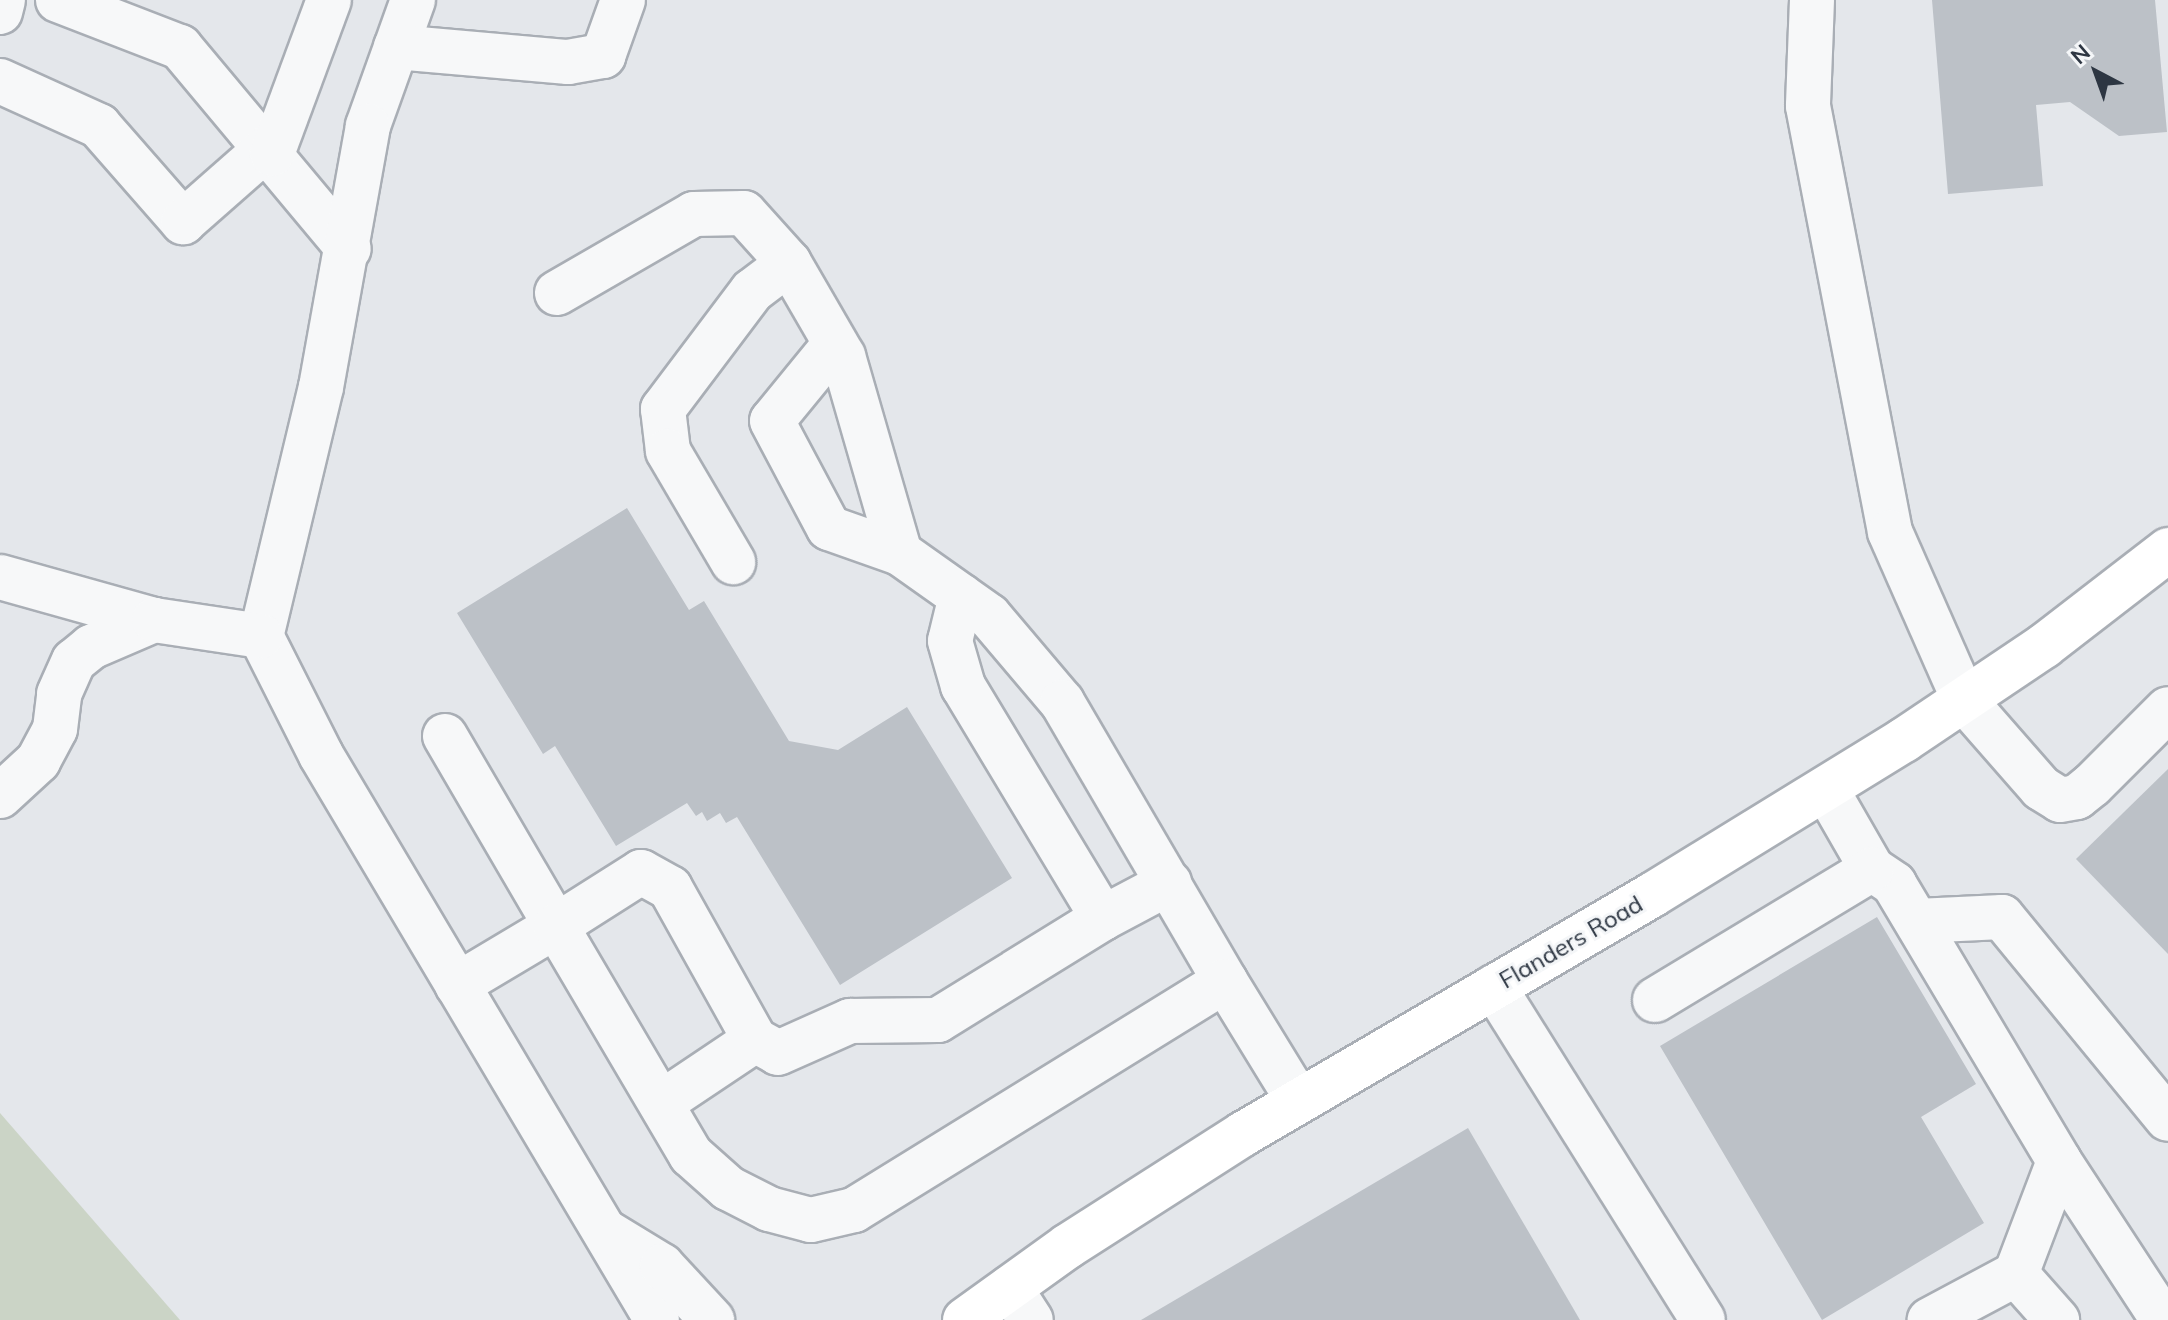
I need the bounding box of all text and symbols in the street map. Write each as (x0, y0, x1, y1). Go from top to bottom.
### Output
north arrow (2056, 32, 2136, 112)
text: N (2065, 38, 2096, 70)
street label: Flanders Road (1494, 889, 1648, 995)

